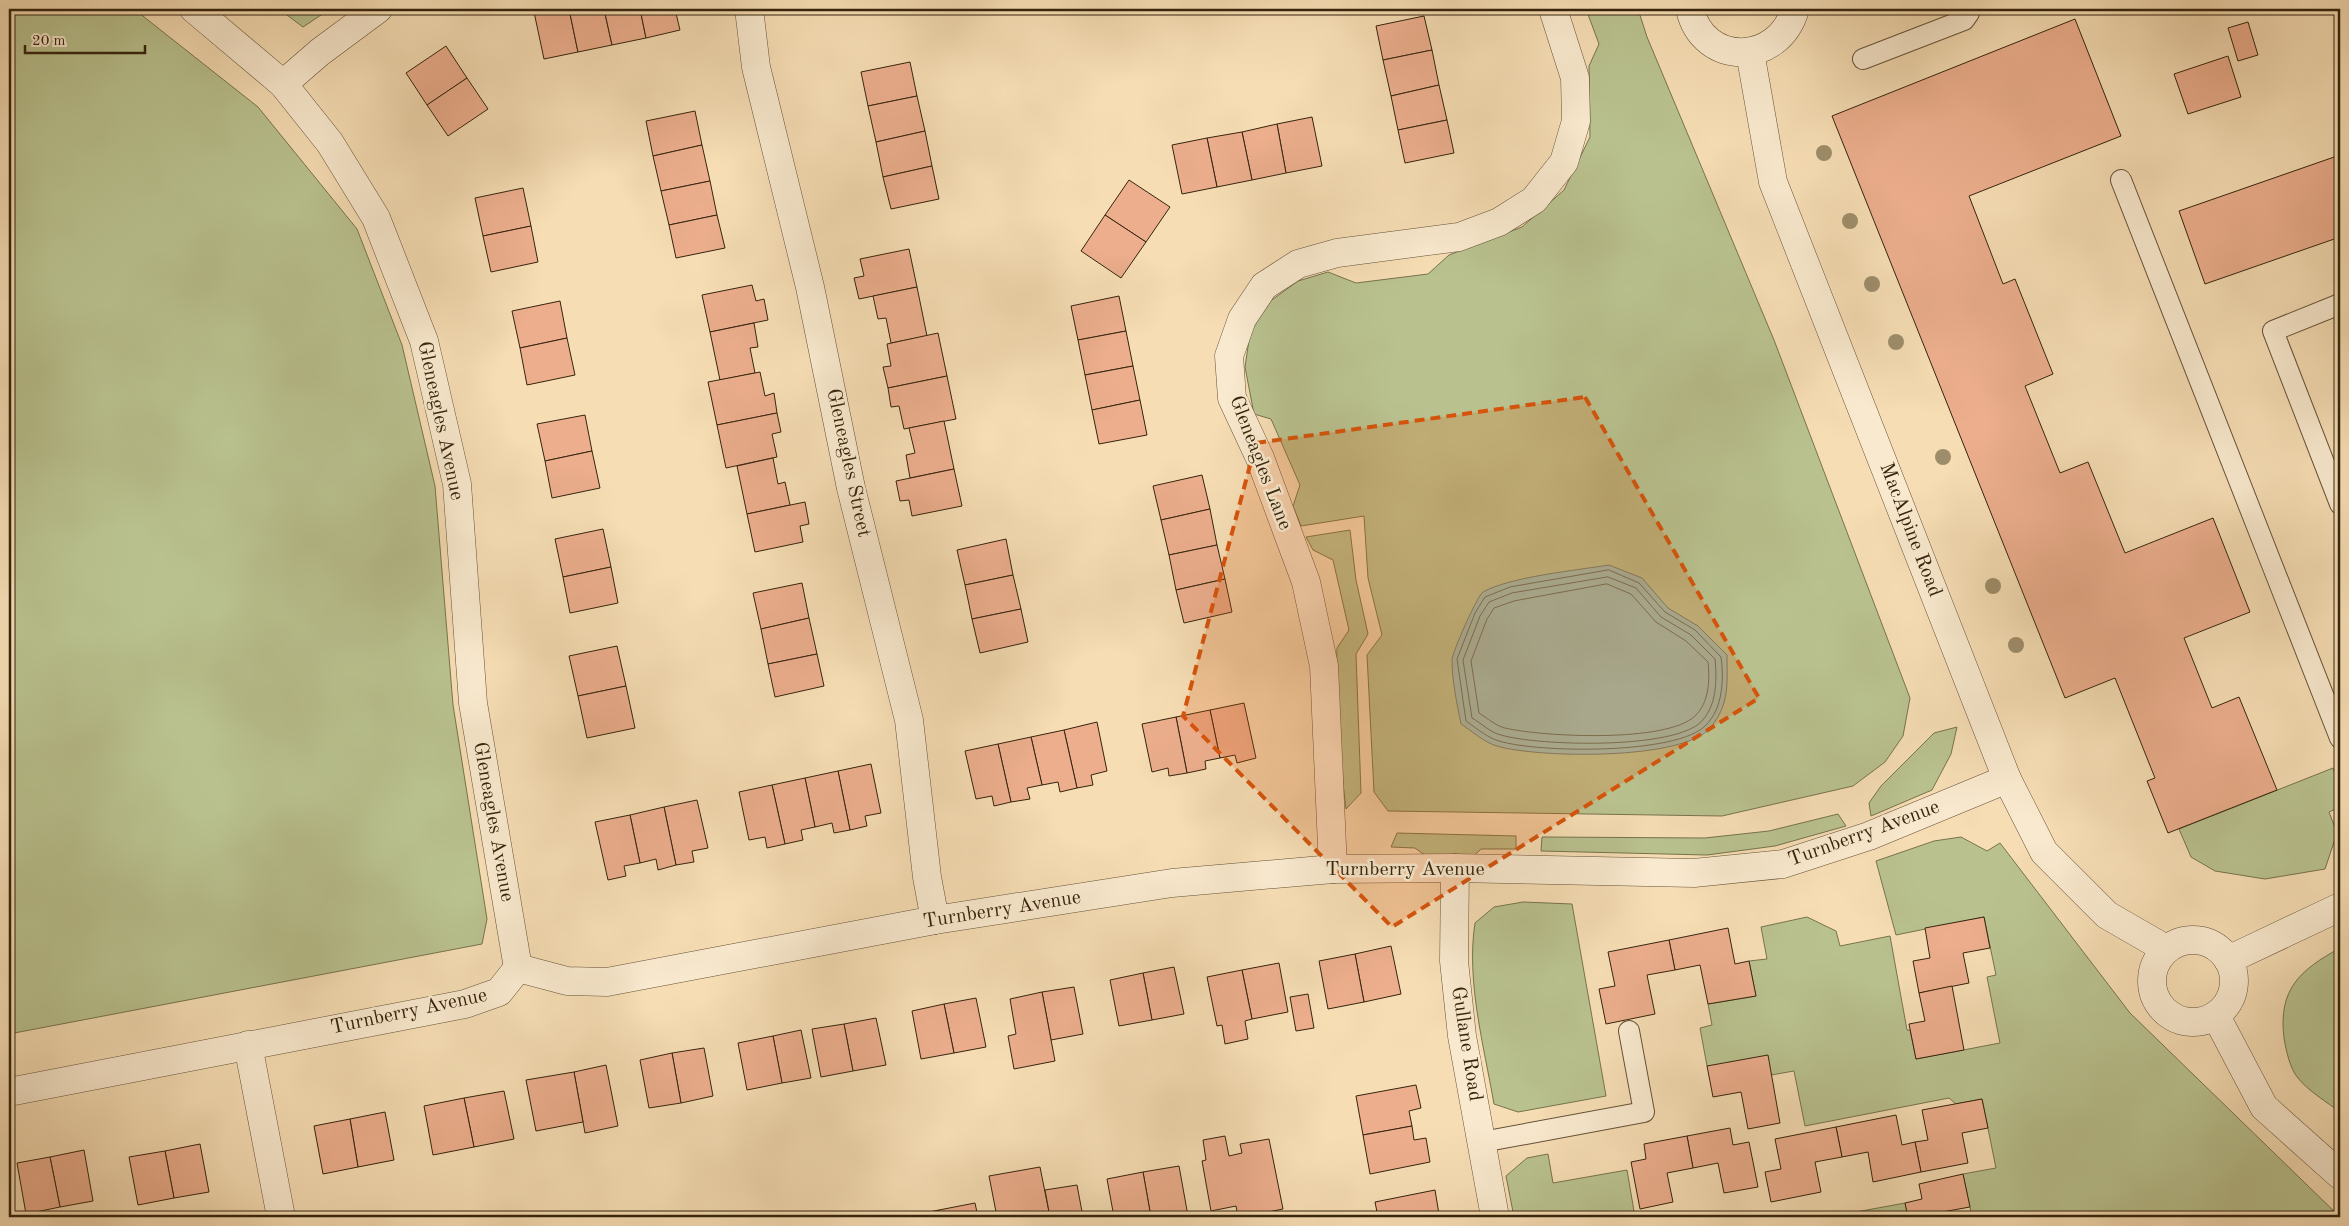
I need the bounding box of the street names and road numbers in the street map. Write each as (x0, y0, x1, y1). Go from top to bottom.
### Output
street label: Gleneagles Avenue (413, 340, 467, 502)
street label: Gleneagles Street (822, 387, 874, 539)
street label: Gleneagles Lane (1225, 393, 1295, 533)
street label: MacAlpine Road (1875, 460, 1945, 600)
street label: Gleneagles Avenue (469, 740, 517, 904)
street label: Turnberry Avenue (1786, 797, 1942, 871)
street label: Turnberry Avenue (1325, 860, 1485, 880)
street label: Turnberry Avenue (922, 888, 1082, 932)
street label: Gullane Road (1447, 985, 1485, 1103)
street label: Turnberry Avenue (329, 986, 489, 1038)

